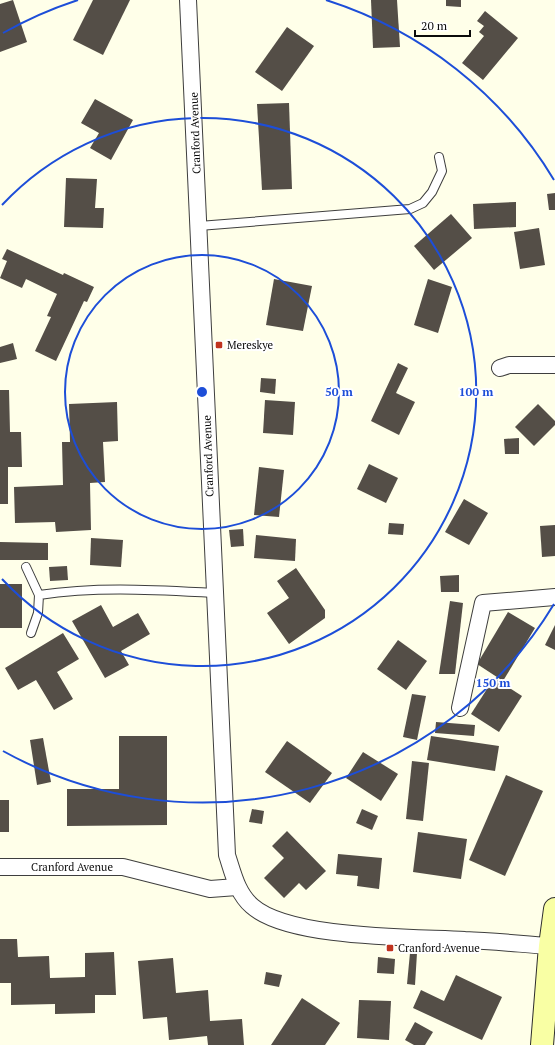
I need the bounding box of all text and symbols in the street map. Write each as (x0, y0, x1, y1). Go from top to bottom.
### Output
scale bar (415, 12, 470, 38)
text: 20 m (421, 18, 448, 33)
street label: Cranford Avenue (187, 91, 203, 174)
place label: Mereskye (227, 338, 274, 352)
marker: Mereskye (214, 340, 224, 350)
text: 50 m (325, 384, 353, 399)
text: 100 m (459, 384, 493, 399)
centre of rings (195, 385, 209, 399)
street label: Cranford Avenue (200, 414, 216, 497)
text: 150 m (476, 675, 510, 690)
street label: Cranford Avenue (31, 860, 113, 874)
place label: Cranford Avenue (398, 941, 480, 955)
marker: Cranford Avenue (385, 943, 395, 953)

